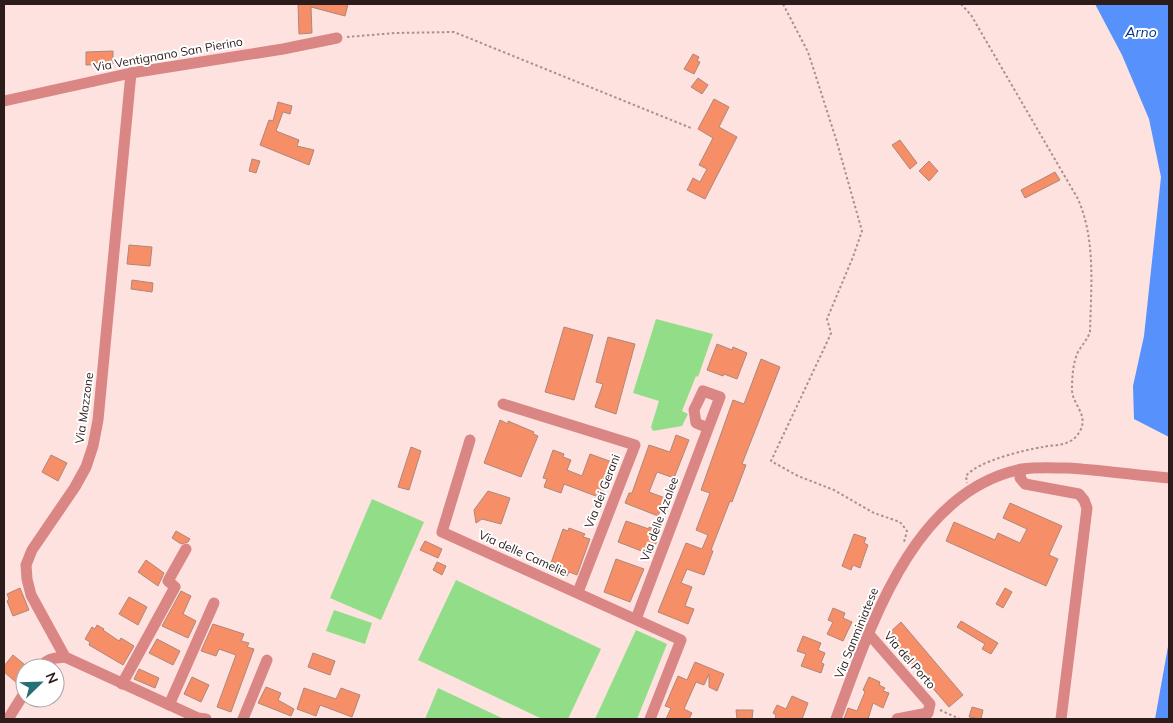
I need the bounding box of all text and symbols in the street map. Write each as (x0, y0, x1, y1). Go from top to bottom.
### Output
water label: Arno (1124, 23, 1157, 41)
street label: Via Ventignano San Pierino (92, 33, 244, 75)
street label: Via Mazzone (72, 371, 96, 445)
street label: Via dei Gerani (581, 452, 623, 530)
street label: Via delle Azalee (637, 475, 681, 563)
street label: Via delle Camelie (476, 527, 570, 579)
street label: Via Sanminiatese (831, 585, 881, 681)
street label: Via del Porto (881, 628, 939, 692)
north arrow (15, 658, 65, 708)
text: N (42, 670, 62, 686)

